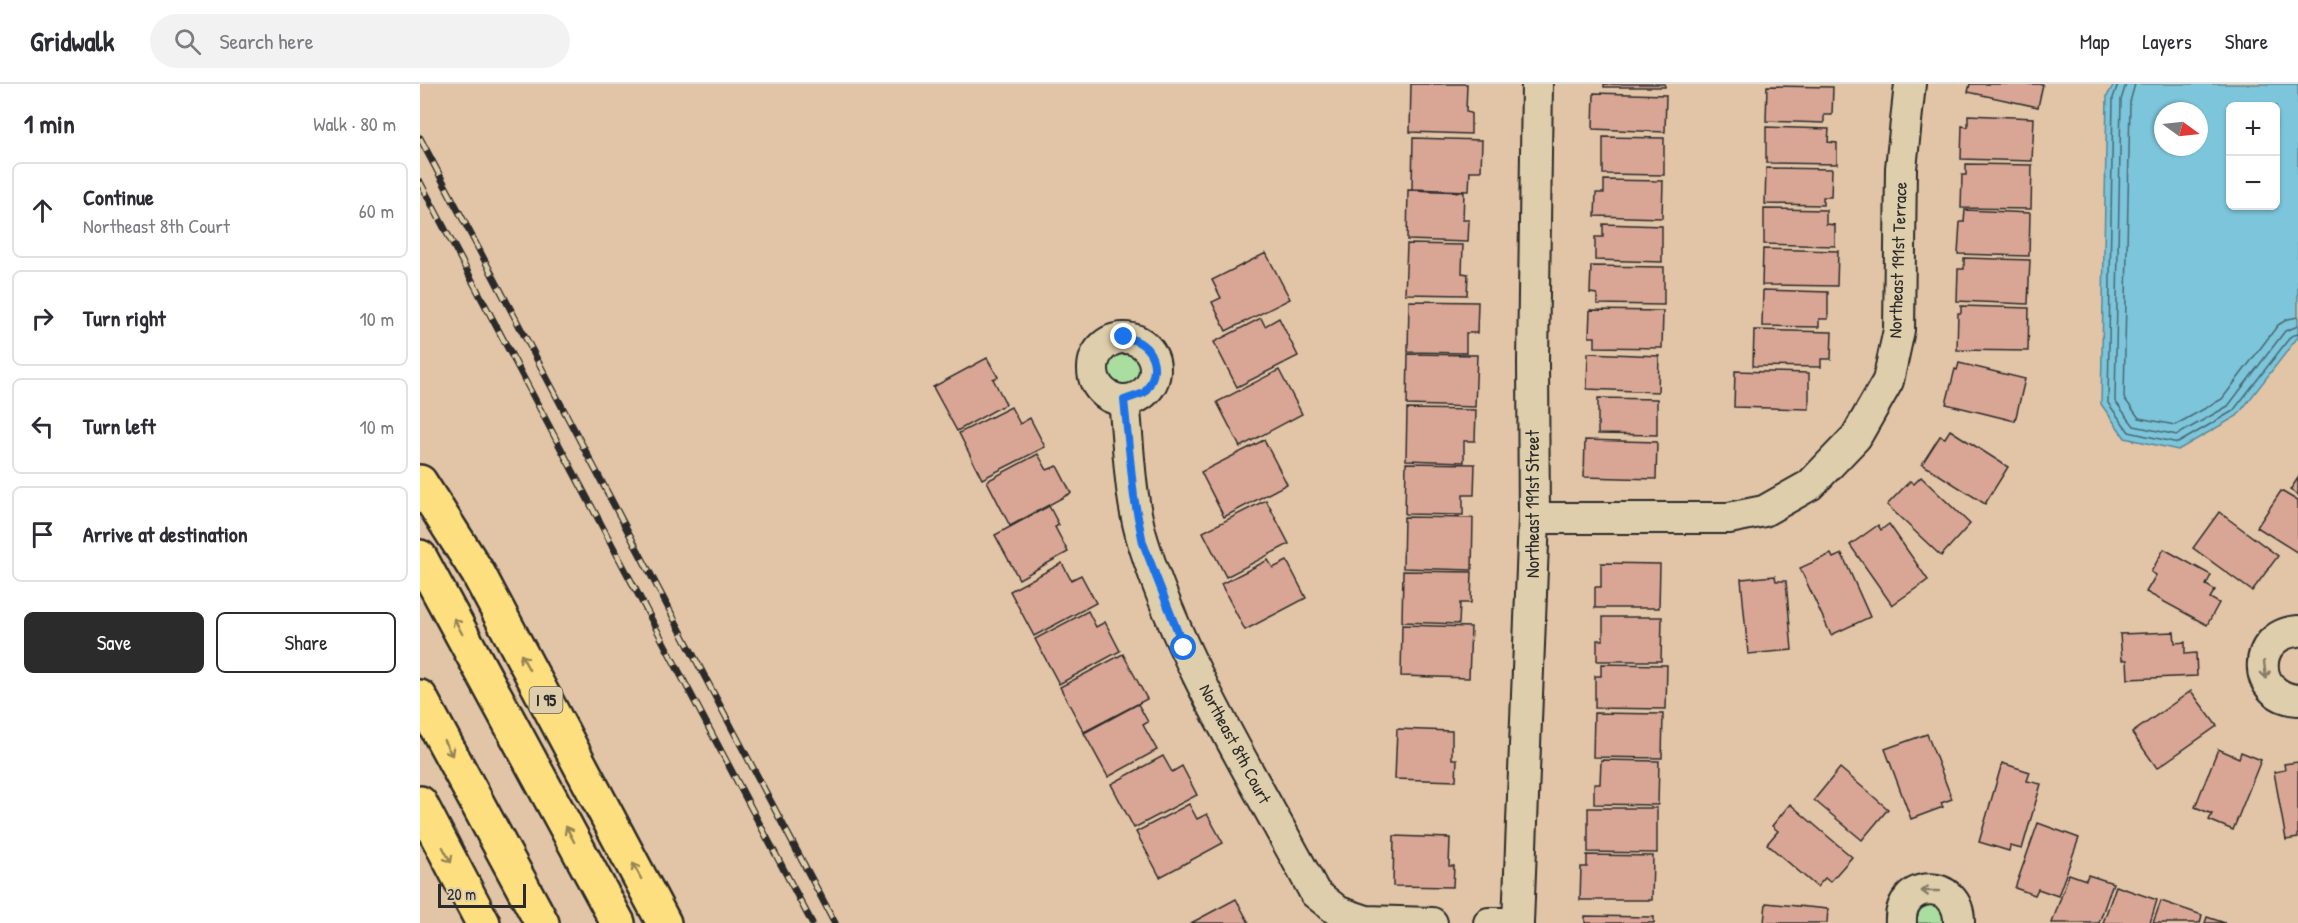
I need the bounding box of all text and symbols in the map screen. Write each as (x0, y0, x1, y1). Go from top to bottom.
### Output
search box (150, 14, 570, 68)
text: Gridwalk (30, 22, 114, 60)
icon: search (171, 25, 204, 58)
text: Search here (219, 26, 313, 56)
text: Map (2080, 27, 2109, 56)
text: Layers (2142, 27, 2192, 56)
text: Share (2225, 27, 2268, 56)
north arrow (2154, 102, 2208, 156)
map controls (2226, 102, 2280, 210)
button: + (2226, 102, 2280, 156)
text: 1 min (24, 106, 75, 141)
text: Walk · 80 m (313, 110, 396, 137)
button: − (2226, 156, 2280, 210)
street label: Northeast 191st Terrace (1882, 181, 1913, 339)
text: Continue (83, 182, 154, 212)
icon: ahead (26, 194, 59, 227)
text: 60 m (359, 197, 394, 224)
text: Northeast 8th Court (83, 212, 230, 239)
icon: right (26, 302, 59, 335)
text: Turn right (83, 303, 166, 333)
text: 10 m (360, 305, 394, 332)
route end (1110, 323, 1136, 349)
icon: left (26, 410, 59, 443)
text: Turn left (83, 411, 156, 441)
text: 10 m (360, 413, 394, 440)
street label: Northeast 191st Street (1520, 429, 1545, 578)
icon: arrive (26, 518, 59, 551)
text: Arrive at destination (83, 519, 248, 549)
button: Save (24, 612, 204, 673)
button: Share (216, 612, 396, 673)
one-way arrow (452, 617, 463, 635)
route start (1170, 634, 1196, 660)
one-way arrow (519, 654, 531, 671)
one-way arrow (2259, 659, 2270, 679)
street label: Northeast 8th Court (1193, 680, 1278, 809)
road number: I 95 (530, 687, 562, 713)
one-way arrow (442, 739, 454, 756)
one-way arrow (564, 826, 575, 844)
one-way arrow (442, 845, 453, 863)
one-way arrow (631, 863, 642, 881)
scale bar (438, 881, 526, 908)
text: 20 m (447, 883, 476, 905)
one-way arrow (1921, 885, 1940, 897)

